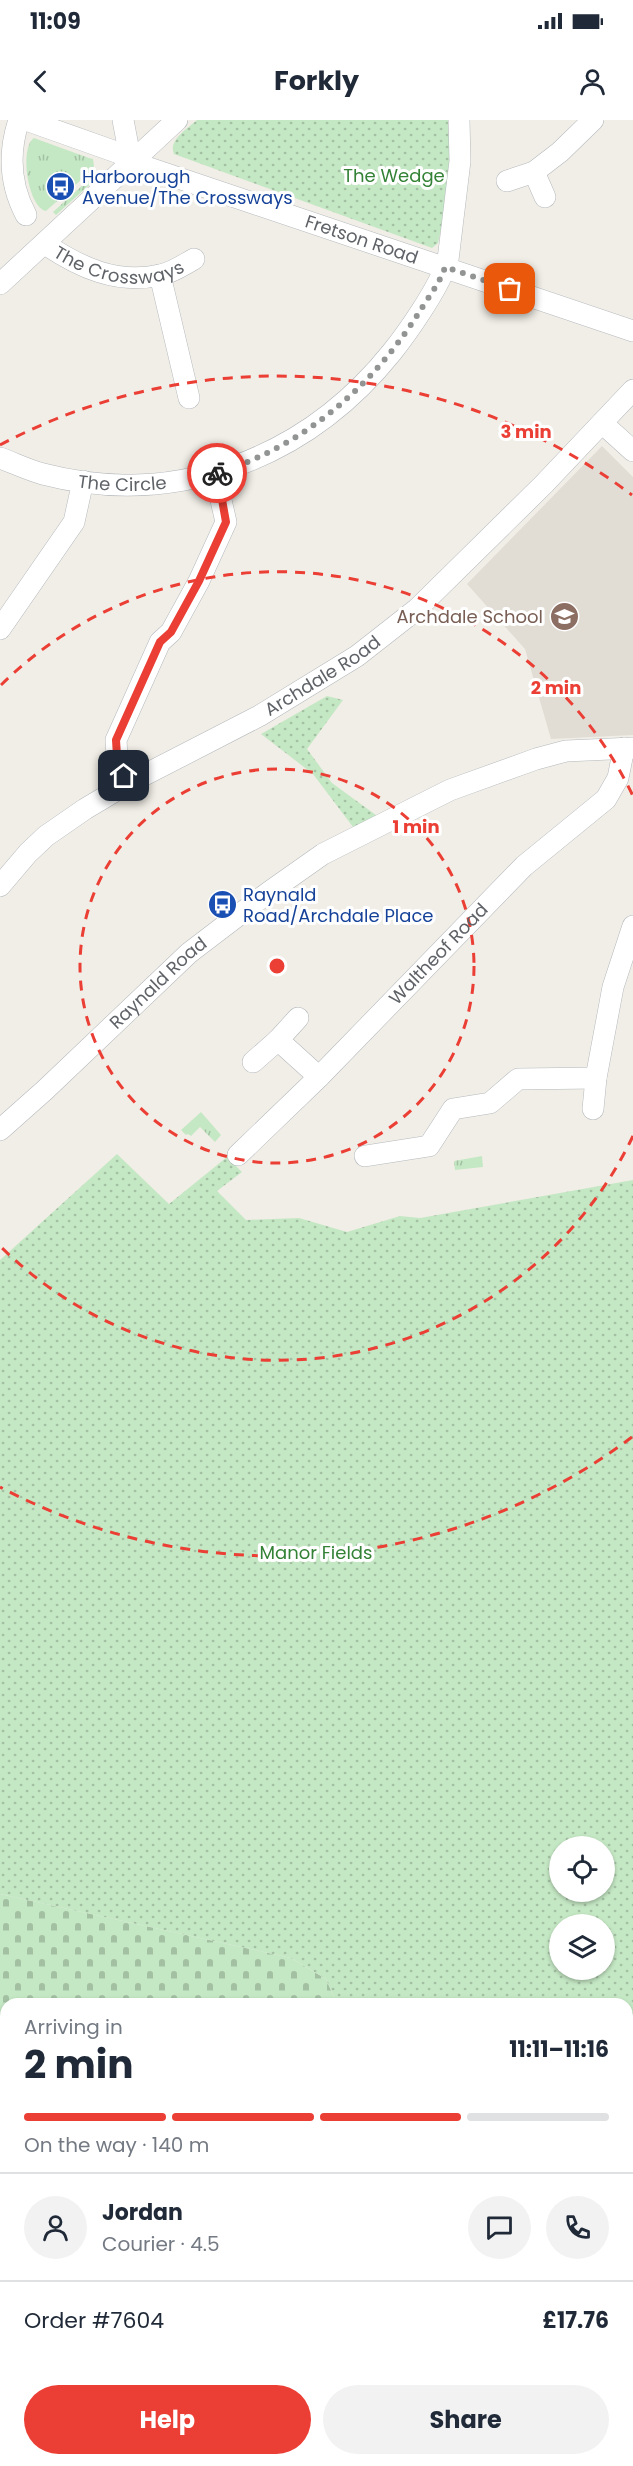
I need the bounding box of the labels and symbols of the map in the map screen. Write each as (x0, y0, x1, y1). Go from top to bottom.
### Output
park label: The Wedge (343, 163, 445, 188)
place label: Harborough Avenue/The Crossways (82, 164, 293, 210)
bus stop icon: Harborough Avenue/The Crossways (45, 171, 77, 203)
street label: Fretson Road (302, 209, 421, 270)
street label: The Crossways (49, 240, 188, 290)
pin (484, 263, 535, 314)
text: 3 min (500, 419, 552, 444)
courier (187, 443, 247, 503)
street label: The Circle (76, 468, 168, 497)
school or university icon: Archdale School (548, 601, 580, 633)
place label: Archdale School (396, 604, 543, 629)
street label: Archdale Road (260, 629, 385, 722)
text: 2 min (531, 675, 581, 700)
pin (98, 750, 149, 801)
text: 1 min (392, 814, 440, 839)
place label: Raynald Road/Archdale Place (243, 882, 434, 928)
bus stop icon: Raynald Road/Archdale Place (206, 889, 238, 921)
street label: Waltheof Road (383, 897, 493, 1010)
street label: Raynald Road (104, 931, 212, 1034)
centre of rings (267, 956, 287, 976)
park label: Manor Fields (260, 1540, 372, 1565)

